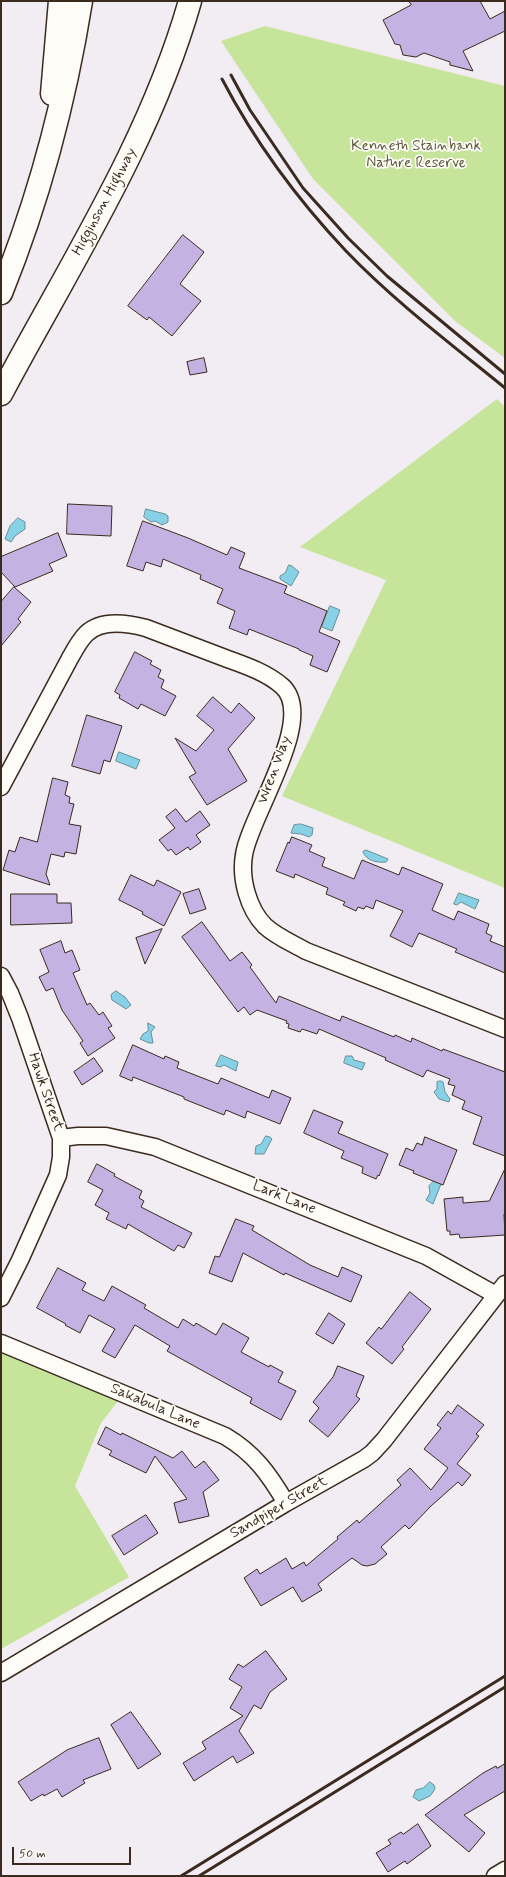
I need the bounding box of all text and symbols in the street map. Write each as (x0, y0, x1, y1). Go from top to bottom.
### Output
park label: Kenneth Stainbank Nature Reserve (351, 138, 481, 173)
street label: Higginson Highway (69, 145, 141, 259)
street label: Wren Way (254, 734, 296, 806)
street label: Hawk Street (23, 1050, 67, 1134)
street label: Lark Lane (250, 1177, 318, 1219)
street label: Sakabula Lane (107, 1380, 203, 1434)
street label: Sandpiper Street (227, 1473, 331, 1543)
scale bar (14, 1839, 133, 1865)
text: 50 m (19, 1846, 46, 1862)

